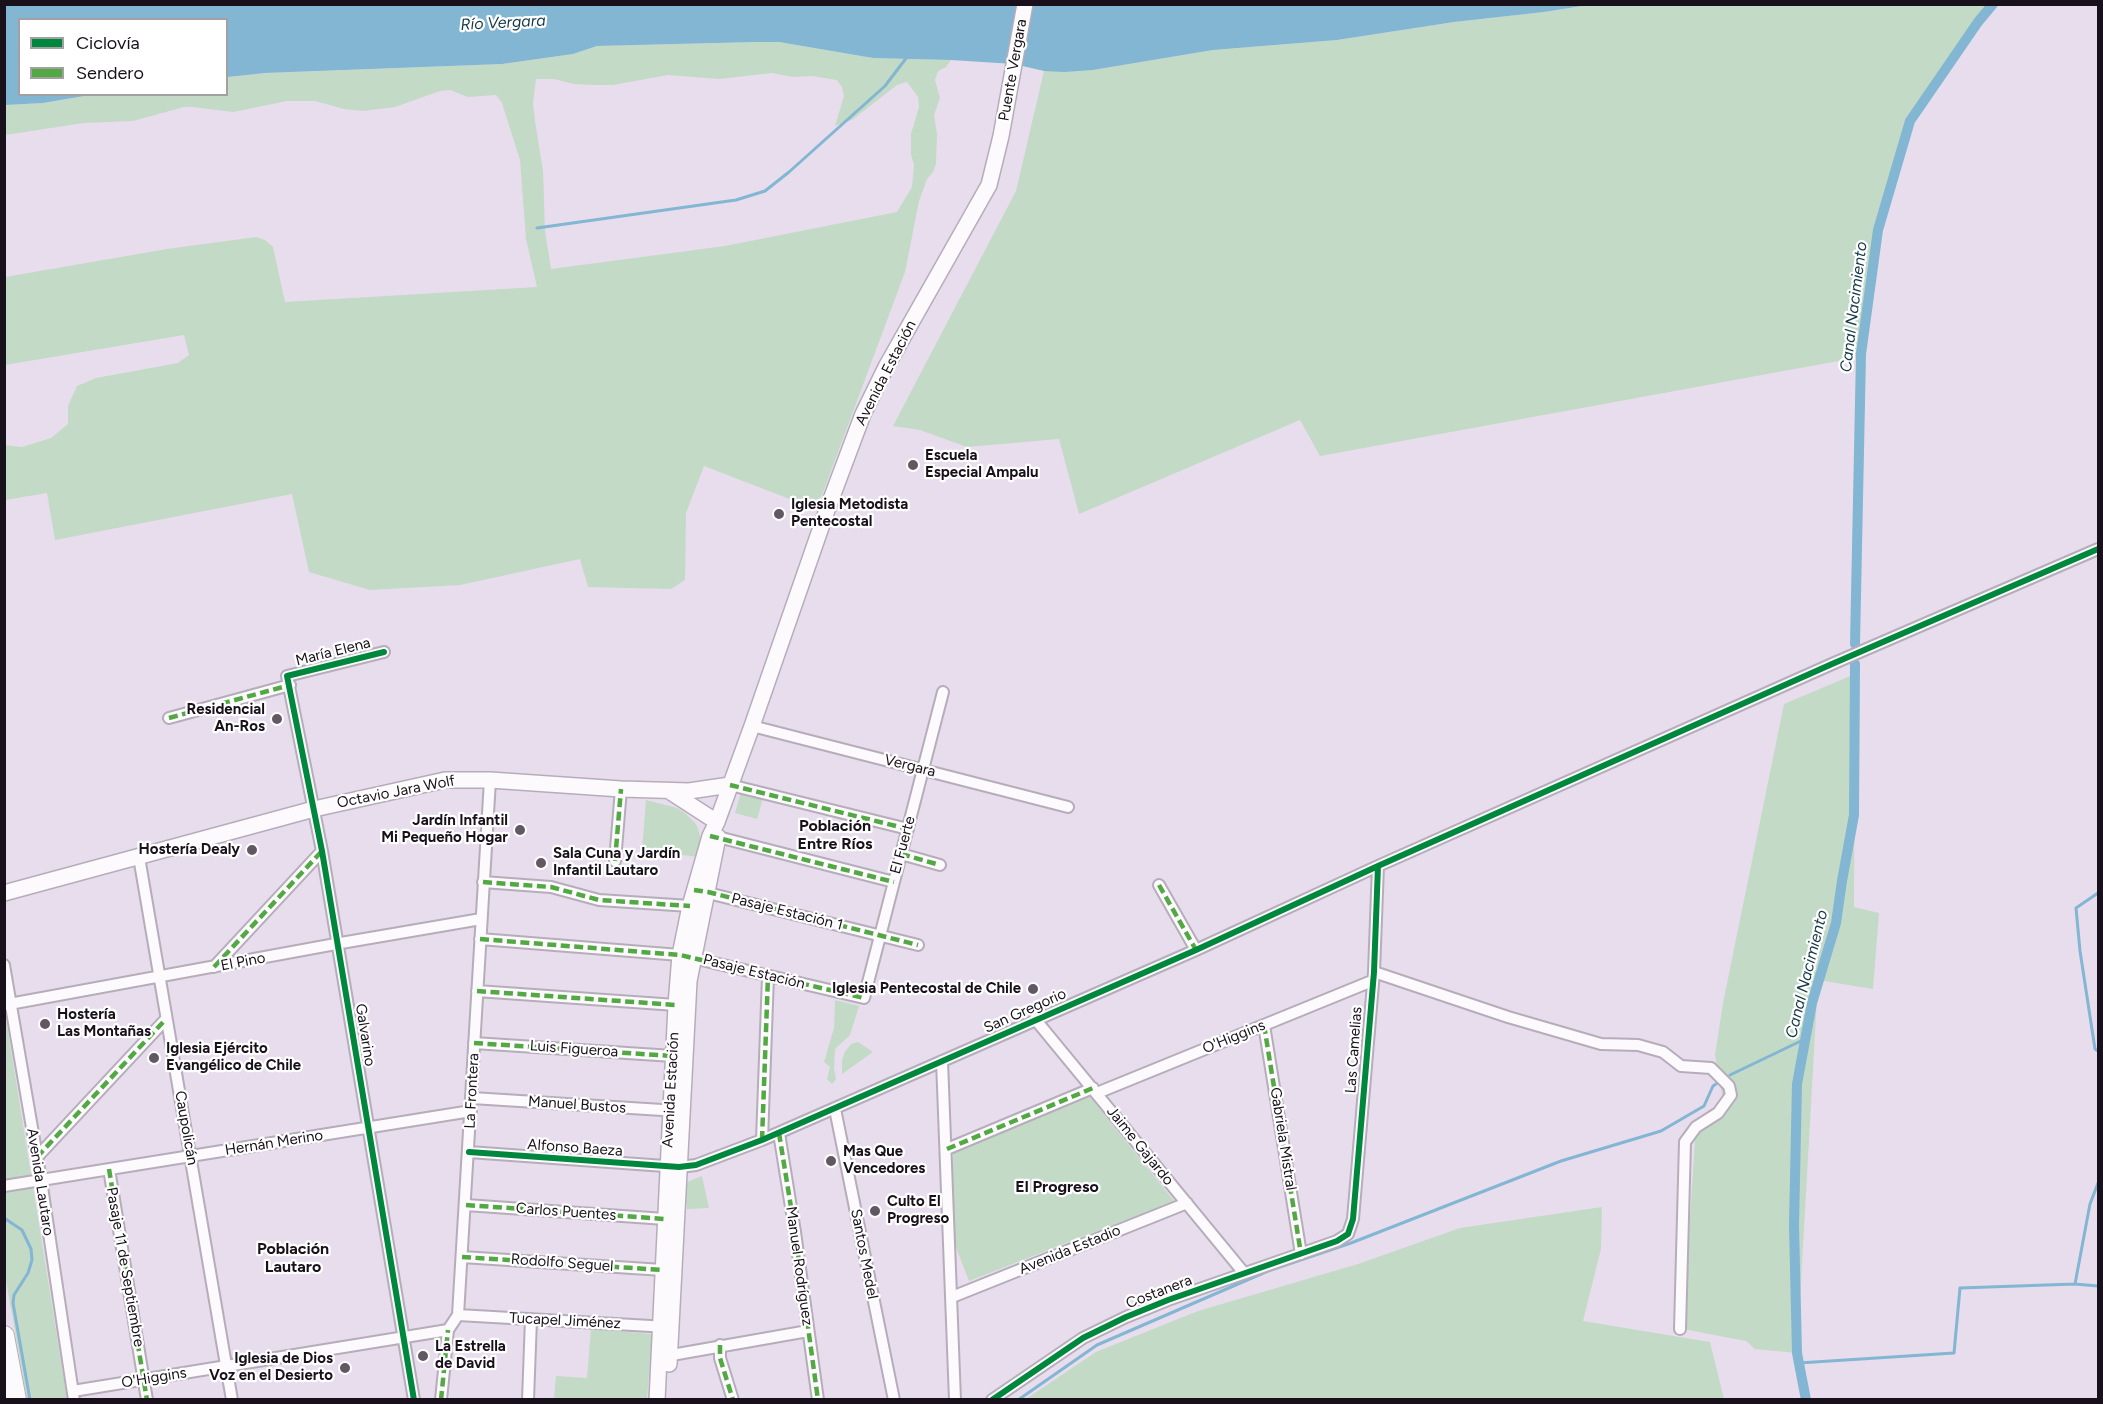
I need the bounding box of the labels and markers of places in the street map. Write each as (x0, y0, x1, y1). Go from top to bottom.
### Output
place label: Escuela Especial Ampalu (925, 447, 1039, 482)
marker: Escuela Especial Ampalu (906, 458, 920, 472)
place label: Iglesia Metodista Pentecostal (791, 496, 908, 531)
marker: Iglesia Metodista Pentecostal (772, 507, 786, 521)
place label: Residencial An-Ros (187, 701, 265, 736)
marker: Residencial An-Ros (270, 712, 284, 726)
place label: Jardín Infantil Mi Pequeño Hogar (381, 812, 508, 847)
marker: Jardín Infantil Mi Pequeño Hogar (513, 823, 527, 837)
place label: Hostería Dealy (139, 841, 240, 859)
marker: Hostería Dealy (245, 843, 259, 857)
place label: Sala Cuna y Jardín Infantil Lautaro (553, 845, 680, 880)
marker: Sala Cuna y Jardín Infantil Lautaro (534, 856, 548, 870)
place label: Iglesia Pentecostal de Chile (832, 980, 1021, 998)
marker: Iglesia Pentecostal de Chile (1026, 982, 1040, 996)
place label: Hostería Las Montañas (57, 1006, 151, 1041)
marker: Hostería Las Montañas (38, 1017, 52, 1031)
place label: Iglesia Ejército Evangélico de Chile (166, 1040, 301, 1075)
marker: Iglesia Ejército Evangélico de Chile (147, 1051, 161, 1065)
place label: Mas Que Vencedores (843, 1143, 925, 1178)
marker: Mas Que Vencedores (824, 1154, 838, 1168)
place label: Culto El Progreso (887, 1193, 949, 1228)
marker: Culto El Progreso (868, 1204, 882, 1218)
place label: La Estrella de David (435, 1338, 506, 1373)
marker: La Estrella de David (416, 1349, 430, 1363)
place label: Iglesia de Dios Voz en el Desierto (209, 1350, 333, 1385)
marker: Iglesia de Dios Voz en el Desierto (338, 1361, 352, 1375)

